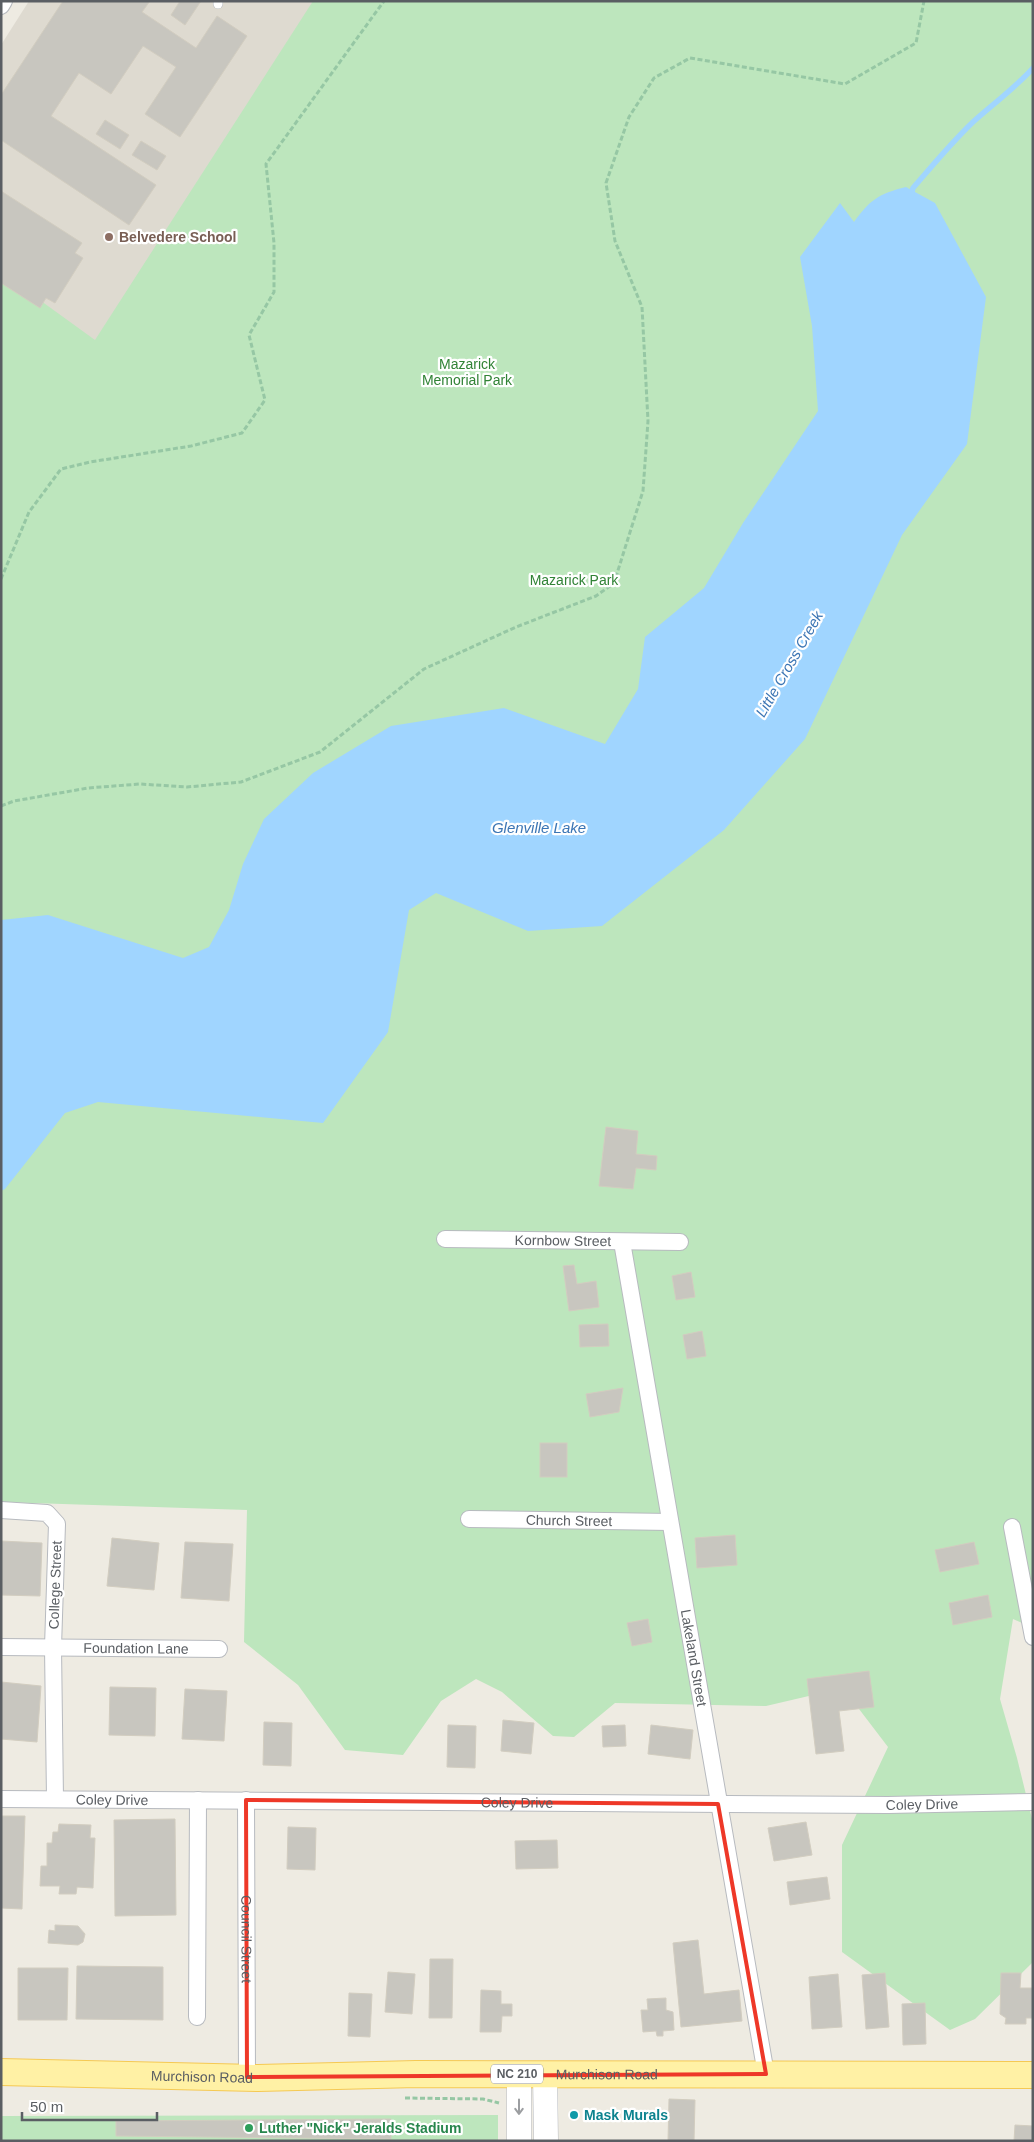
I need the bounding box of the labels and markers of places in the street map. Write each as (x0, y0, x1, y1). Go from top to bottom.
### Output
place label: Belvedere School (119, 229, 237, 245)
marker: Belvedere School (103, 231, 115, 243)
place label: Mask Murals (584, 2107, 668, 2123)
marker: Mask Murals (568, 2109, 580, 2121)
place label: Luther "Nick" Jeralds Stadium (259, 2120, 461, 2136)
marker: Luther "Nick" Jeralds Stadium (243, 2122, 255, 2134)

